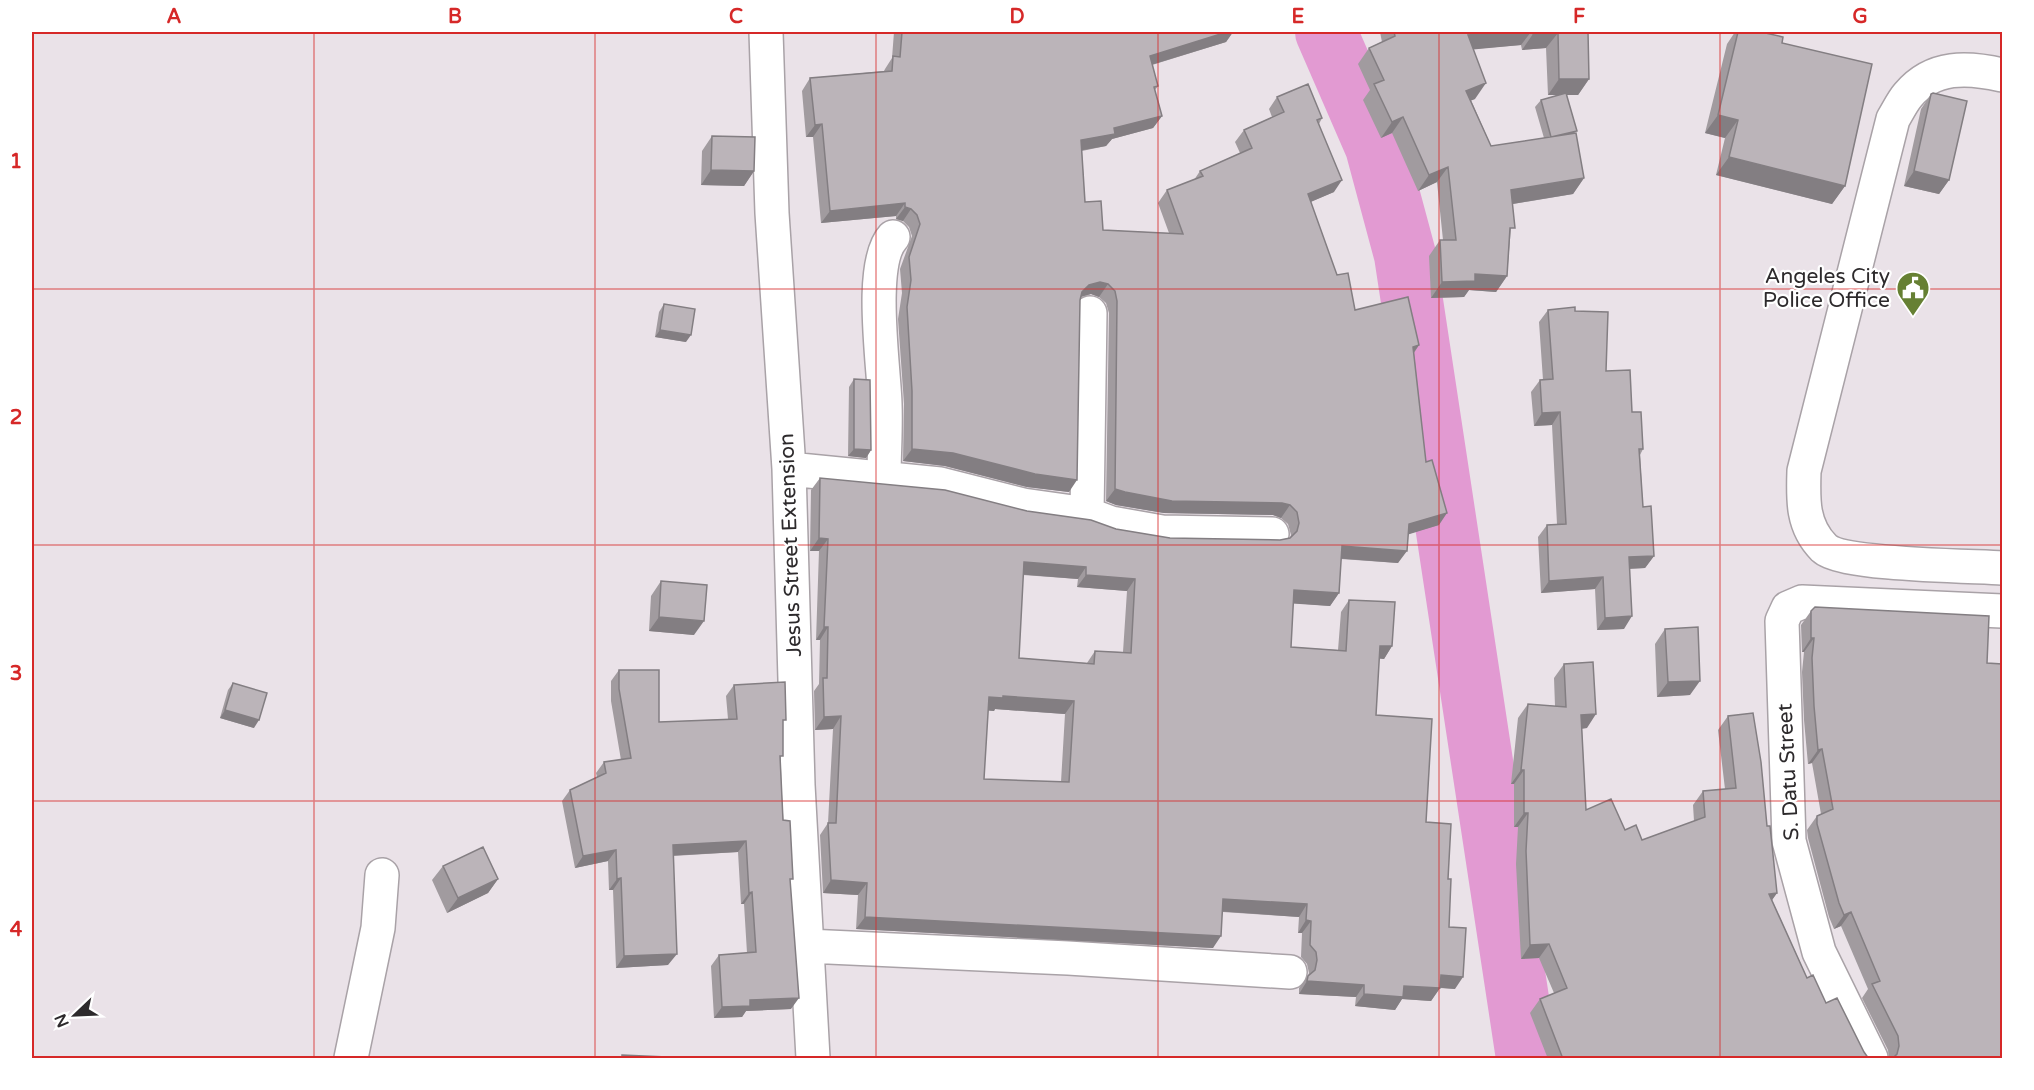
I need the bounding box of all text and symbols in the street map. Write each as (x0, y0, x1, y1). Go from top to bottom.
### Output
text: A (167, 5, 182, 29)
text: B (448, 5, 462, 29)
text: C (729, 5, 743, 29)
text: D (1009, 5, 1025, 29)
text: E (1292, 5, 1305, 29)
text: F (1573, 5, 1585, 29)
text: G (1852, 5, 1868, 29)
text: 1 (10, 150, 22, 174)
place label: Angeles City Police Office (1763, 264, 1890, 313)
public building icon: Angeles City Police Office (1895, 270, 1931, 317)
text: 2 (10, 406, 22, 430)
street label: Jesus Street Extension (774, 433, 807, 657)
text: 3 (10, 662, 22, 686)
street label: S. Datu Street (1772, 703, 1805, 841)
text: 4 (10, 918, 23, 942)
north arrow (45, 985, 105, 1045)
text: N (50, 1011, 74, 1030)

